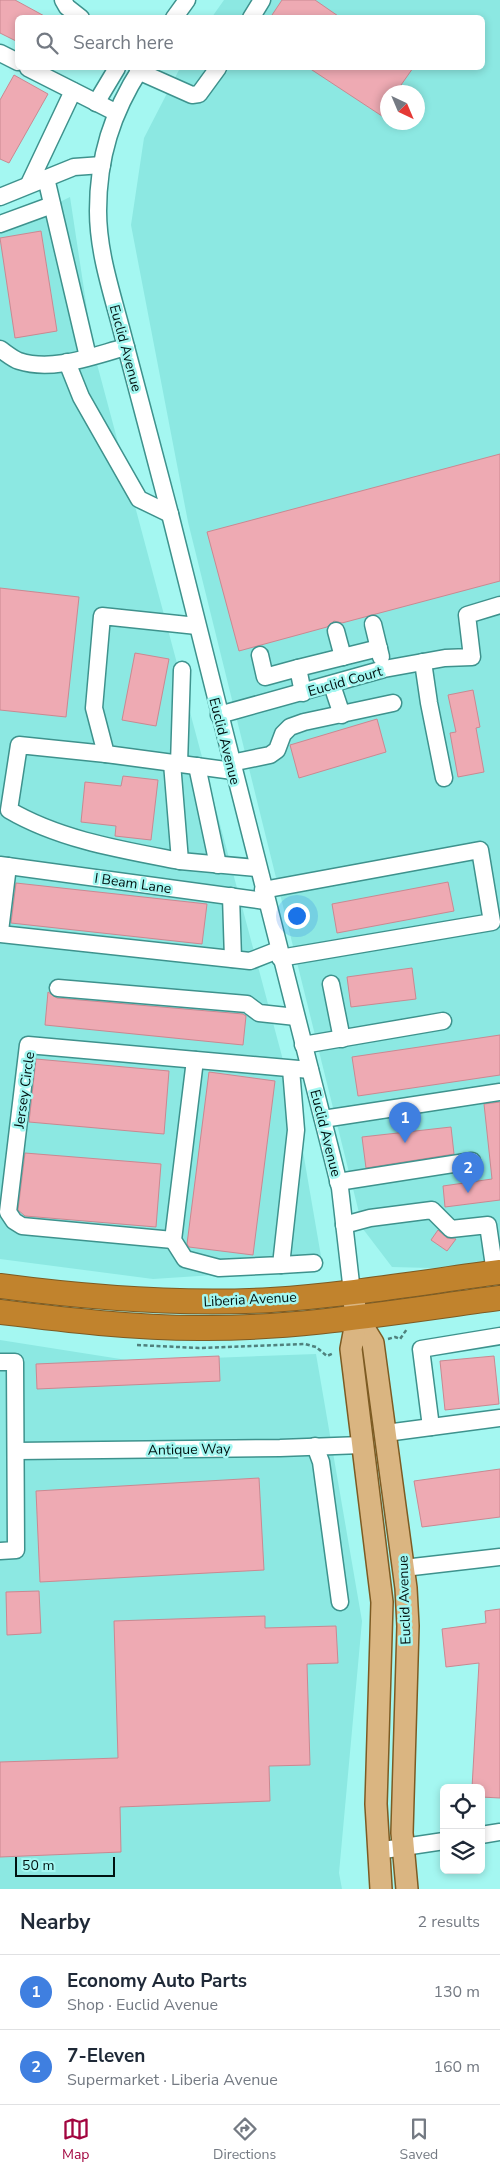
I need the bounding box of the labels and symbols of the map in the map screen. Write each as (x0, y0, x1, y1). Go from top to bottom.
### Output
north arrow (380, 85, 425, 130)
street label: Euclid Avenue (105, 303, 146, 394)
street label: Euclid Court (306, 662, 385, 701)
street label: Euclid Avenue (204, 696, 245, 787)
street label: I Beam Lane (93, 869, 173, 898)
your location (284, 903, 310, 929)
street label: Jersey Circle (10, 1050, 39, 1131)
street label: Euclid Avenue (305, 1088, 346, 1179)
pin: 1 (389, 1102, 421, 1143)
pin: 2 (452, 1152, 484, 1193)
street label: Liberia Avenue (203, 1288, 297, 1311)
street label: Antique Way (148, 1439, 231, 1460)
street label: Euclid Avenue (393, 1555, 416, 1645)
scale bar (15, 1854, 115, 1877)

